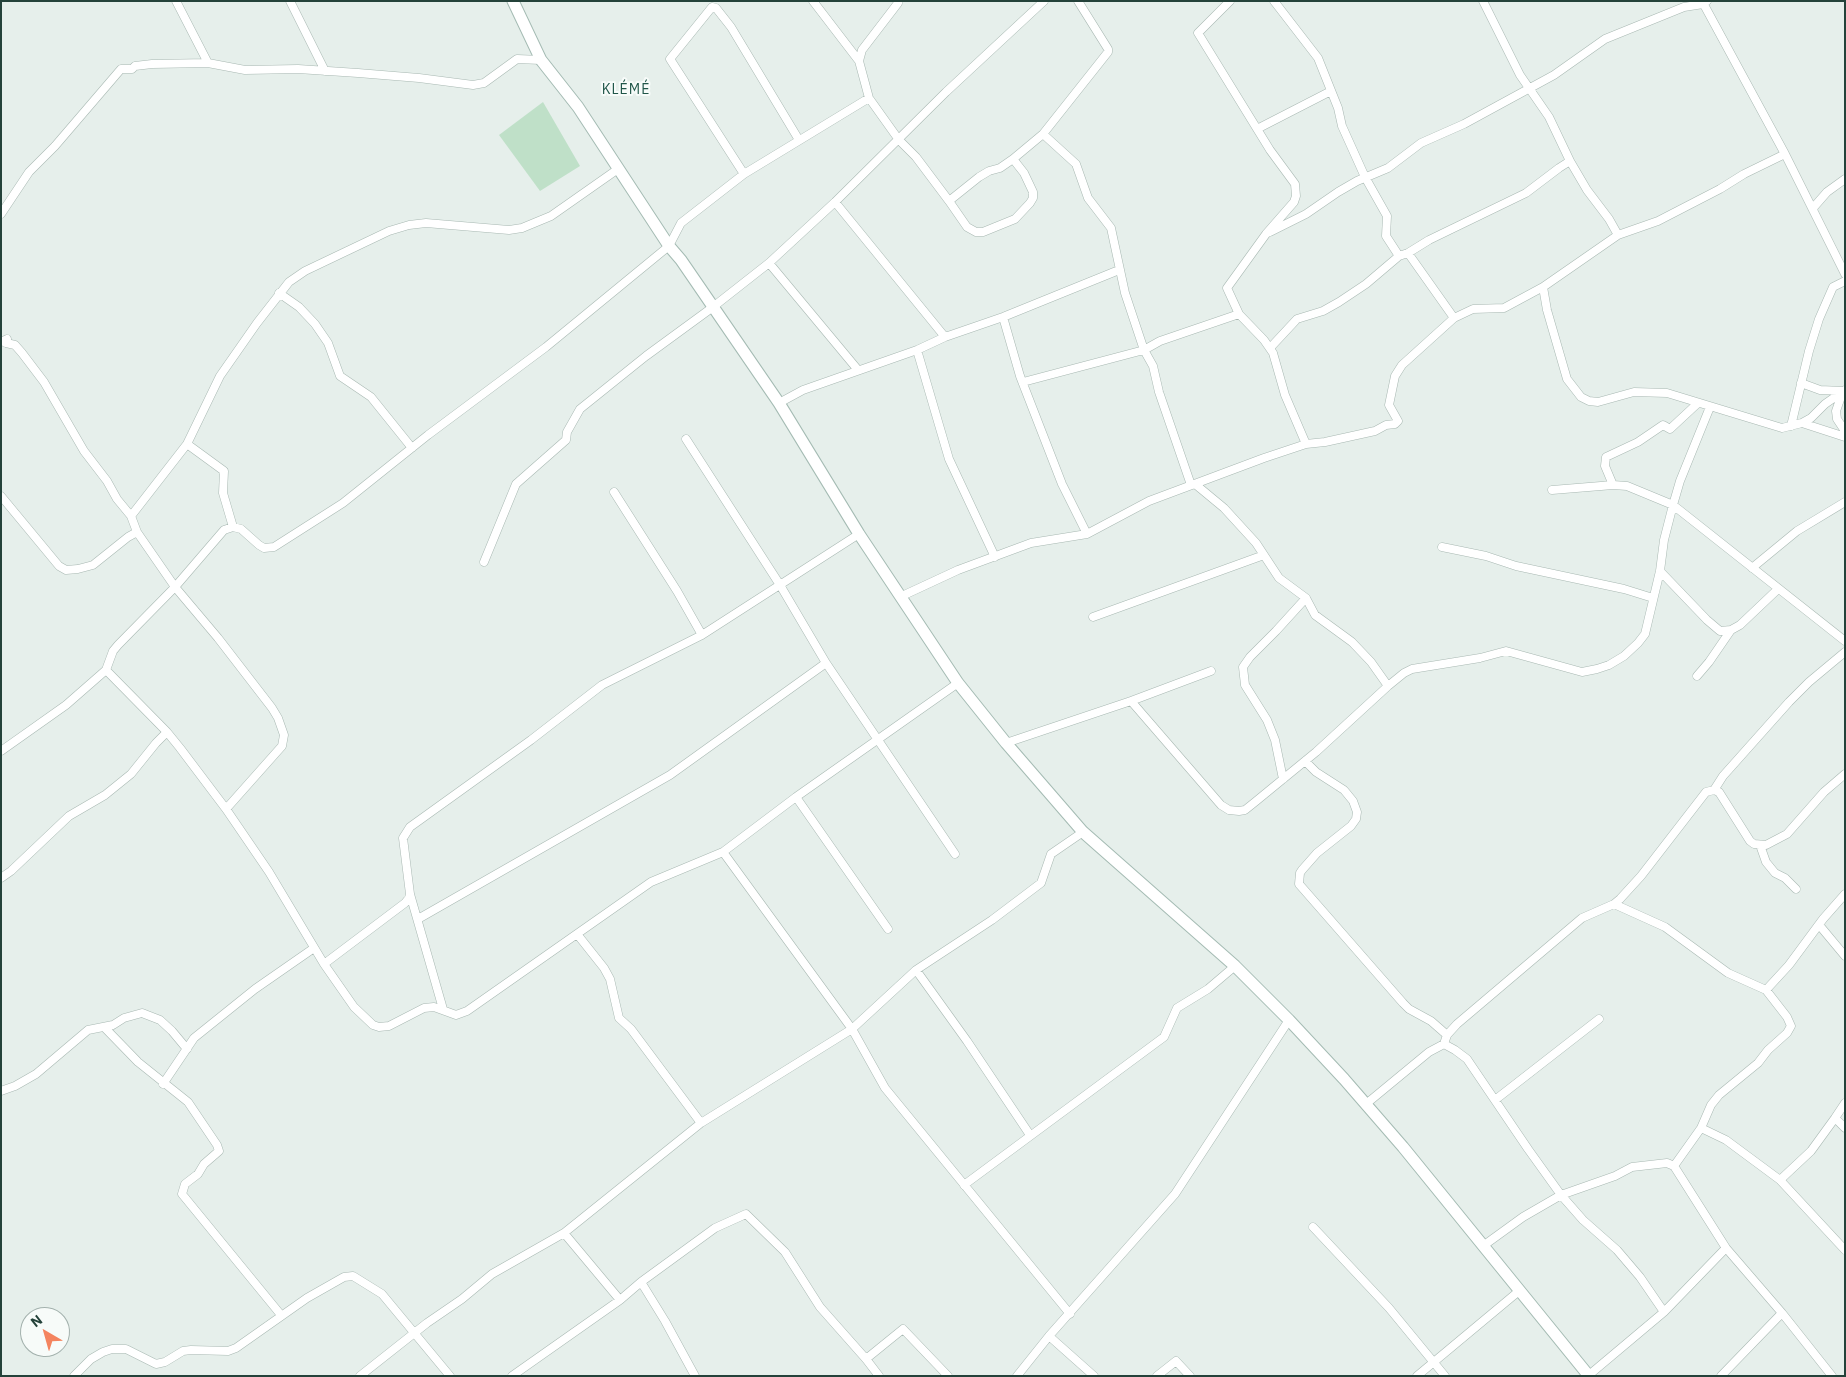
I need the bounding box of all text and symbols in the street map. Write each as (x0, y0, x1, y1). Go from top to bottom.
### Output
district label: KLÉMÉ (601, 82, 651, 98)
north arrow (20, 1307, 70, 1357)
text: N (27, 1311, 46, 1331)

